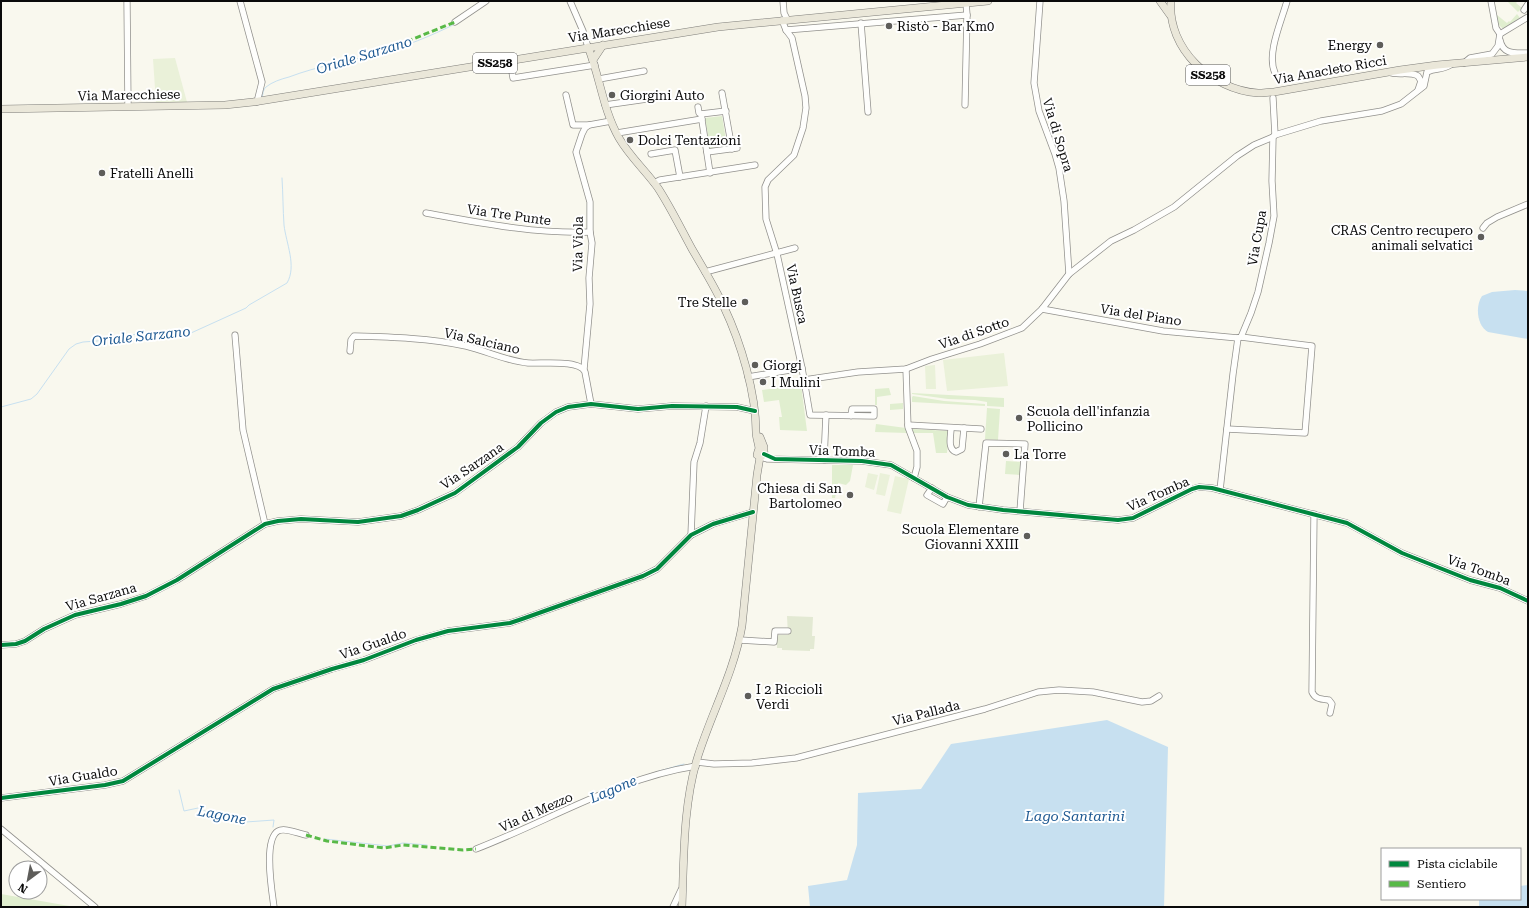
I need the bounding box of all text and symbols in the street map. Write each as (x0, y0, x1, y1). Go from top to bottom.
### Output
street label: Via Marecchiese (567, 15, 671, 45)
place label: Ristò - Bar Km0 (897, 19, 994, 34)
marker: Ristò - Bar Km0 (884, 21, 894, 31)
water label: Oriale Sarzano (314, 33, 414, 77)
place label: Energy (1328, 38, 1372, 53)
marker: Energy (1375, 40, 1385, 50)
road number: SS258 (473, 53, 517, 73)
street label: Via Anacleto Ricci (1272, 53, 1388, 87)
road number: SS258 (1186, 65, 1230, 85)
street label: Via Marecchiese (77, 87, 181, 103)
place label: Giorgini Auto (620, 88, 704, 103)
marker: Giorgini Auto (607, 90, 617, 100)
street label: Via di Sopra (1040, 96, 1076, 174)
place label: Dolci Tentazioni (638, 133, 741, 148)
marker: Dolci Tentazioni (625, 135, 635, 145)
place label: Fratelli Anelli (110, 166, 194, 181)
marker: Fratelli Anelli (97, 168, 107, 178)
street label: Via Tre Punte (466, 202, 552, 228)
street label: Via Cupa (1245, 209, 1269, 267)
street label: Via Viola (570, 216, 586, 272)
place label: CRAS Centro recupero animali selvatici (1331, 223, 1473, 253)
marker: CRAS Centro recupero animali selvatici (1476, 232, 1486, 242)
street label: Via Busca (783, 263, 811, 325)
place label: Tre Stelle (678, 295, 737, 310)
marker: Tre Stelle (740, 297, 750, 307)
street label: Via del Piano (1099, 301, 1183, 329)
street label: Via di Sotto (937, 314, 1011, 352)
water label: Oriale Sarzano (91, 323, 191, 349)
street label: Via Salciano (442, 325, 522, 357)
place label: Giorgi (763, 358, 802, 373)
marker: Giorgi (750, 360, 760, 370)
place label: I Mulini (771, 375, 820, 390)
marker: I Mulini (758, 377, 768, 387)
place label: Scuola dell'infanzia Pollicino (1027, 404, 1150, 434)
marker: Scuola dell'infanzia Pollicino (1014, 413, 1024, 423)
street label: Via Sarzana (438, 439, 506, 493)
street label: Via Tomba (809, 442, 875, 460)
place label: La Torre (1014, 447, 1066, 462)
marker: La Torre (1001, 449, 1011, 459)
street label: Via Tomba (1125, 474, 1191, 514)
place label: Chiesa di San Bartolomeo (757, 481, 843, 511)
marker: Chiesa di San Bartolomeo (845, 490, 855, 500)
place label: Scuola Elementare Giovanni XXIII (902, 522, 1019, 552)
marker: Scuola Elementare Giovanni XXIII (1022, 531, 1032, 541)
street label: Via Tomba (1445, 552, 1513, 588)
street label: Via Sarzana (64, 580, 138, 614)
street label: Via Gualdo (338, 626, 408, 662)
place label: I 2 Riccioli Verdi (756, 682, 823, 712)
marker: I 2 Riccioli Verdi (743, 691, 753, 701)
street label: Via Pallada (891, 697, 961, 729)
street label: Via Gualdo (48, 763, 119, 789)
water label: Lagone (586, 772, 639, 806)
street label: Via di Mezzo (497, 789, 575, 835)
water label: Lagone (195, 802, 248, 828)
water label: Lago Santarini (1024, 808, 1125, 824)
legend (1381, 848, 1521, 900)
text: Pista ciclabile (1417, 857, 1498, 871)
north arrow (8, 860, 48, 900)
text: Sentiero (1417, 877, 1466, 891)
text: N (15, 880, 30, 896)

